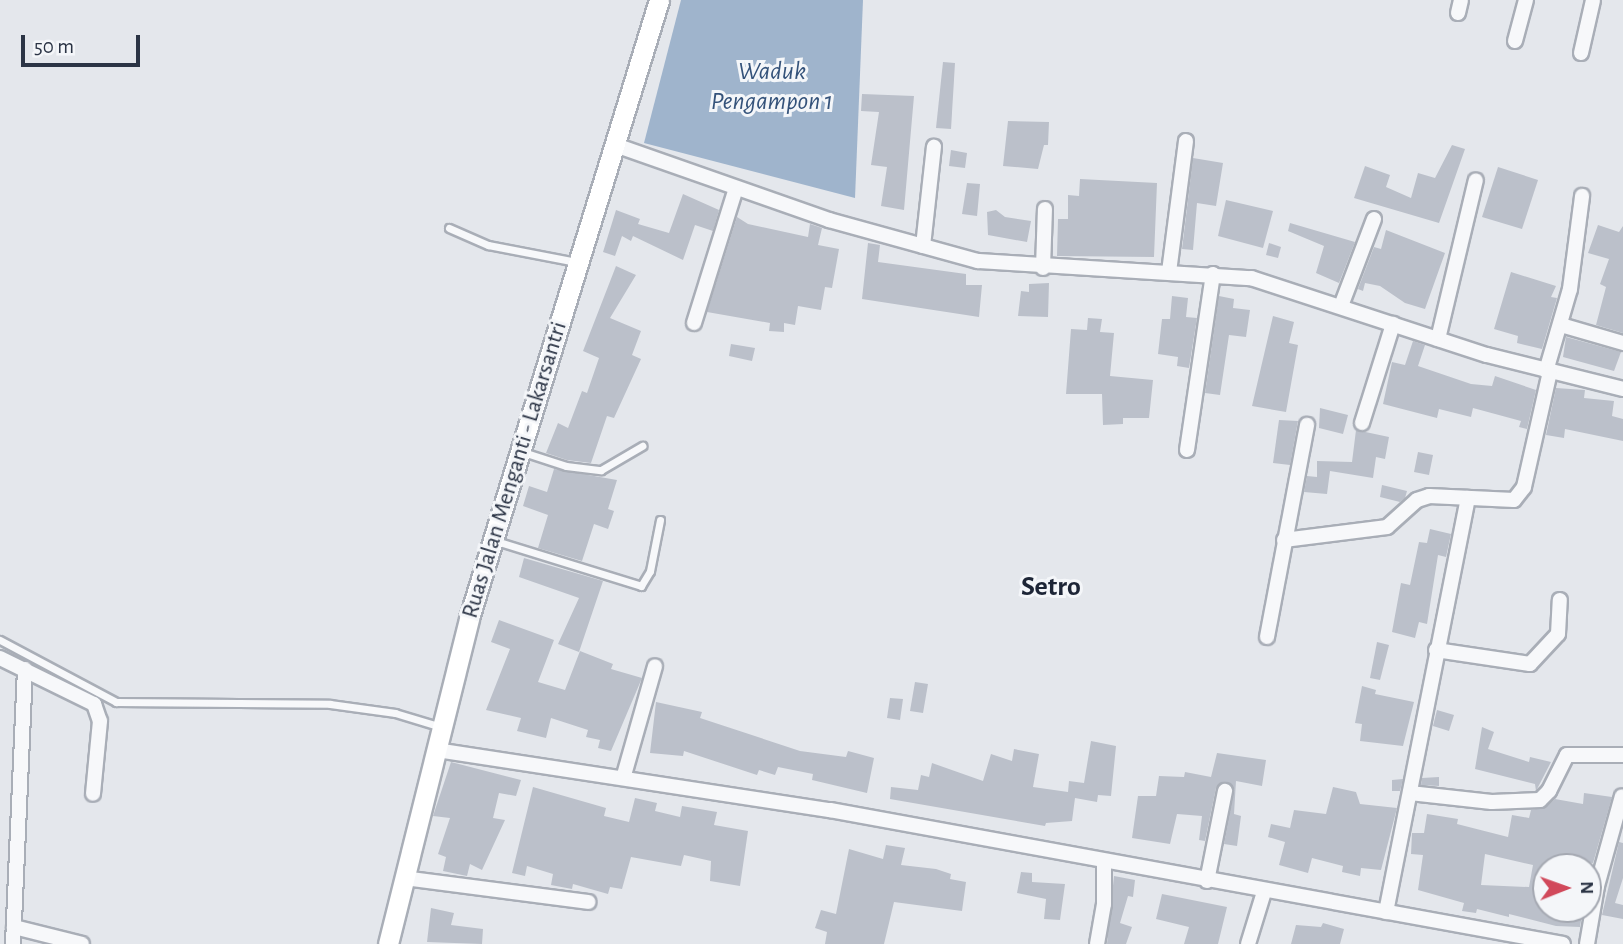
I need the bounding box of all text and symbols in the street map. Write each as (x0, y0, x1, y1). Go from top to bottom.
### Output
scale bar (24, 21, 144, 65)
text: 50 m (34, 36, 74, 57)
water label: Waduk Pengampon 1 (711, 56, 833, 118)
street label: Ruas Jalan Menganti - Lakarsantri (456, 318, 574, 622)
district label: Setro (1021, 570, 1081, 604)
north arrow (1532, 853, 1602, 923)
text: N (1577, 881, 1596, 894)

